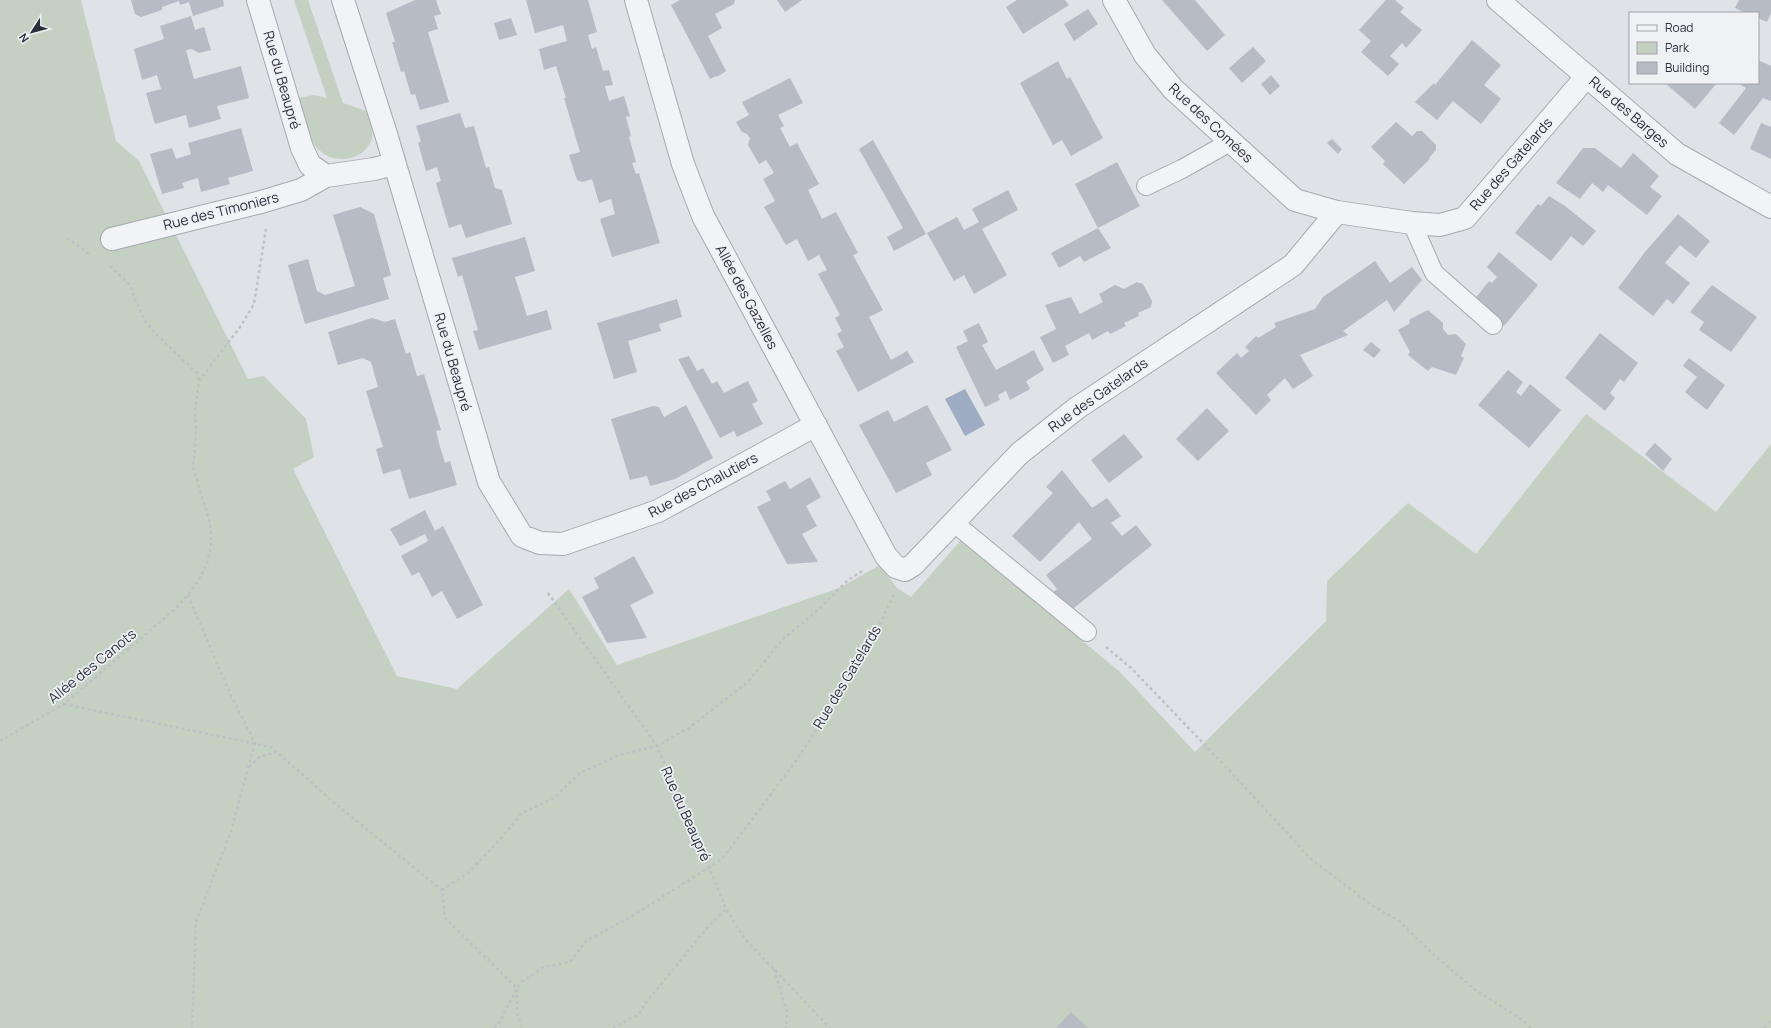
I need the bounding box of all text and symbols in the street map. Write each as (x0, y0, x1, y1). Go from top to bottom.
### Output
north arrow (12, 12, 52, 52)
legend (1629, 12, 1759, 84)
text: Road (1665, 19, 1693, 36)
street label: Rue du Beaupré (259, 28, 306, 131)
text: N (15, 30, 32, 46)
text: Park (1665, 39, 1690, 56)
text: Building (1665, 59, 1709, 76)
street label: Rue des Barges (1585, 72, 1673, 151)
street label: Rue des Comées (1165, 79, 1258, 167)
street label: Rue des Gatelards (1465, 113, 1556, 214)
street label: Rue des Timoniers (161, 187, 281, 234)
street label: Allée des Gazelles (712, 241, 783, 352)
street label: Rue du Beaupré (430, 310, 477, 413)
street label: Rue des Gatelards (1044, 353, 1151, 436)
street label: Rue des Chalutiers (645, 448, 761, 521)
street label: Rue des Gatelards (808, 621, 885, 732)
street label: Allée des Canots (44, 624, 140, 707)
street label: Rue du Beaupré (657, 763, 716, 864)

